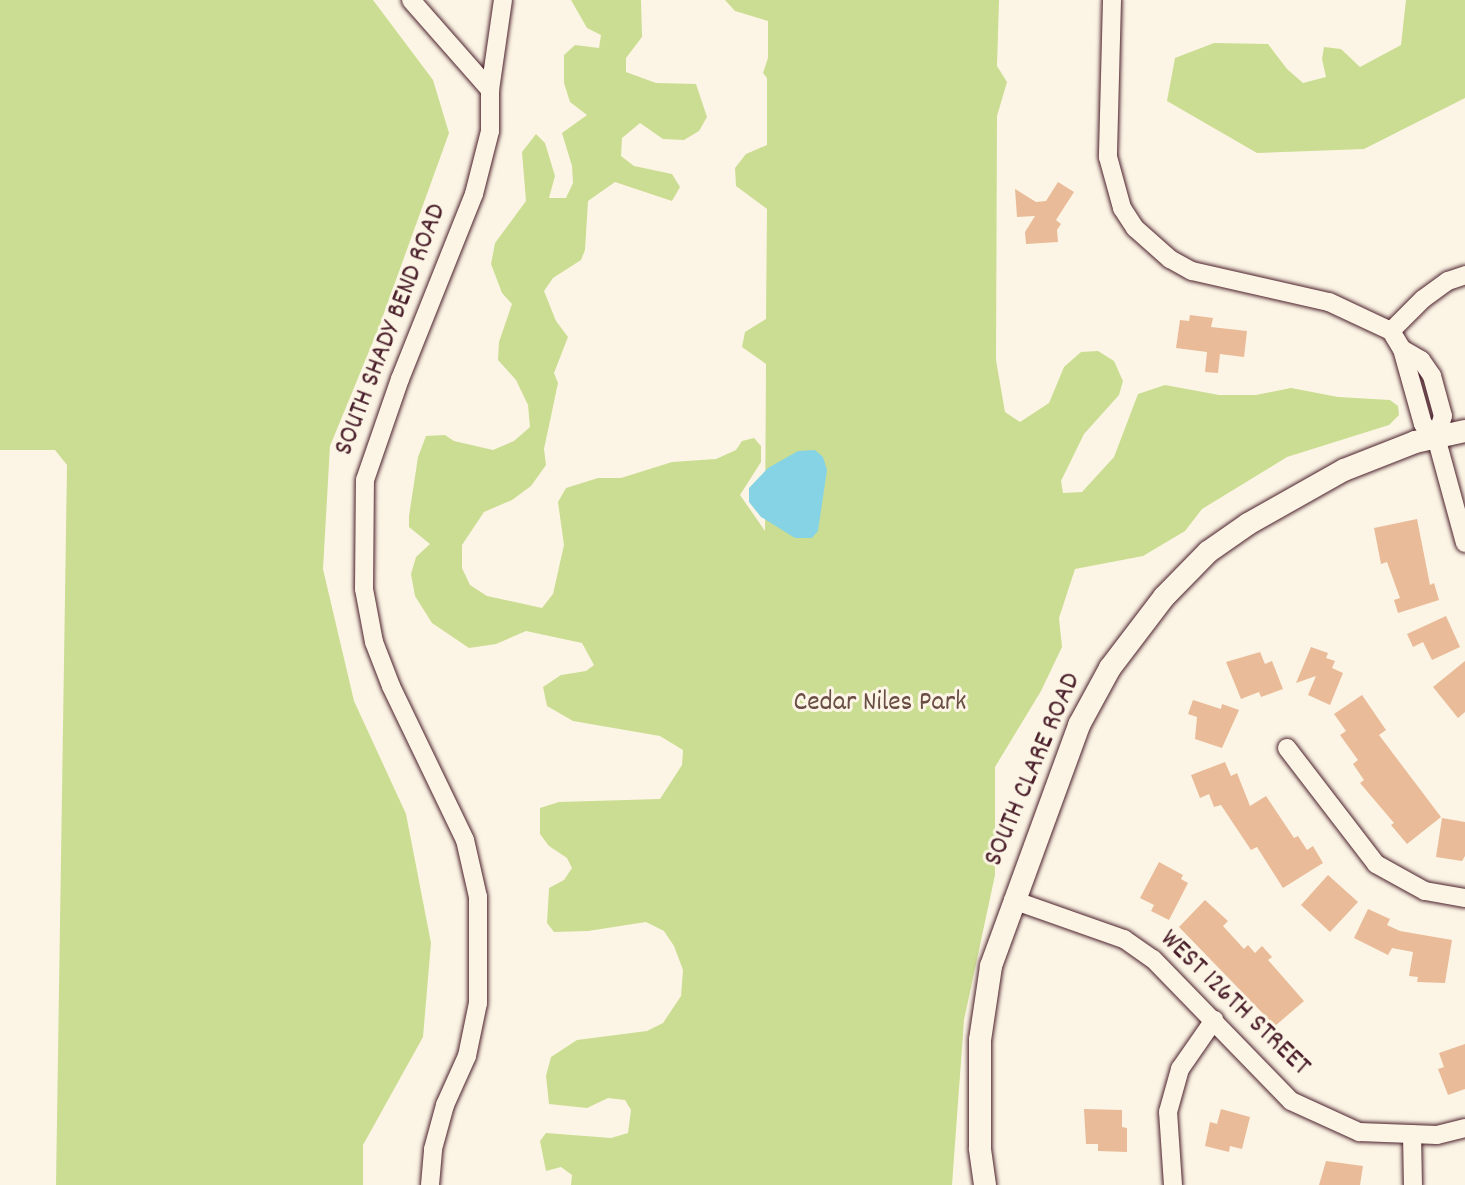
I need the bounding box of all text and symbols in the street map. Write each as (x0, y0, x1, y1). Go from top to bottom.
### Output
street label: SOUTH SHADY BEND ROAD (328, 199, 456, 461)
street label: SOUTH CLARE ROAD (978, 668, 1090, 872)
park label: Cedar Niles Park (793, 687, 967, 721)
street label: WEST 126TH STREET (1152, 924, 1316, 1084)

